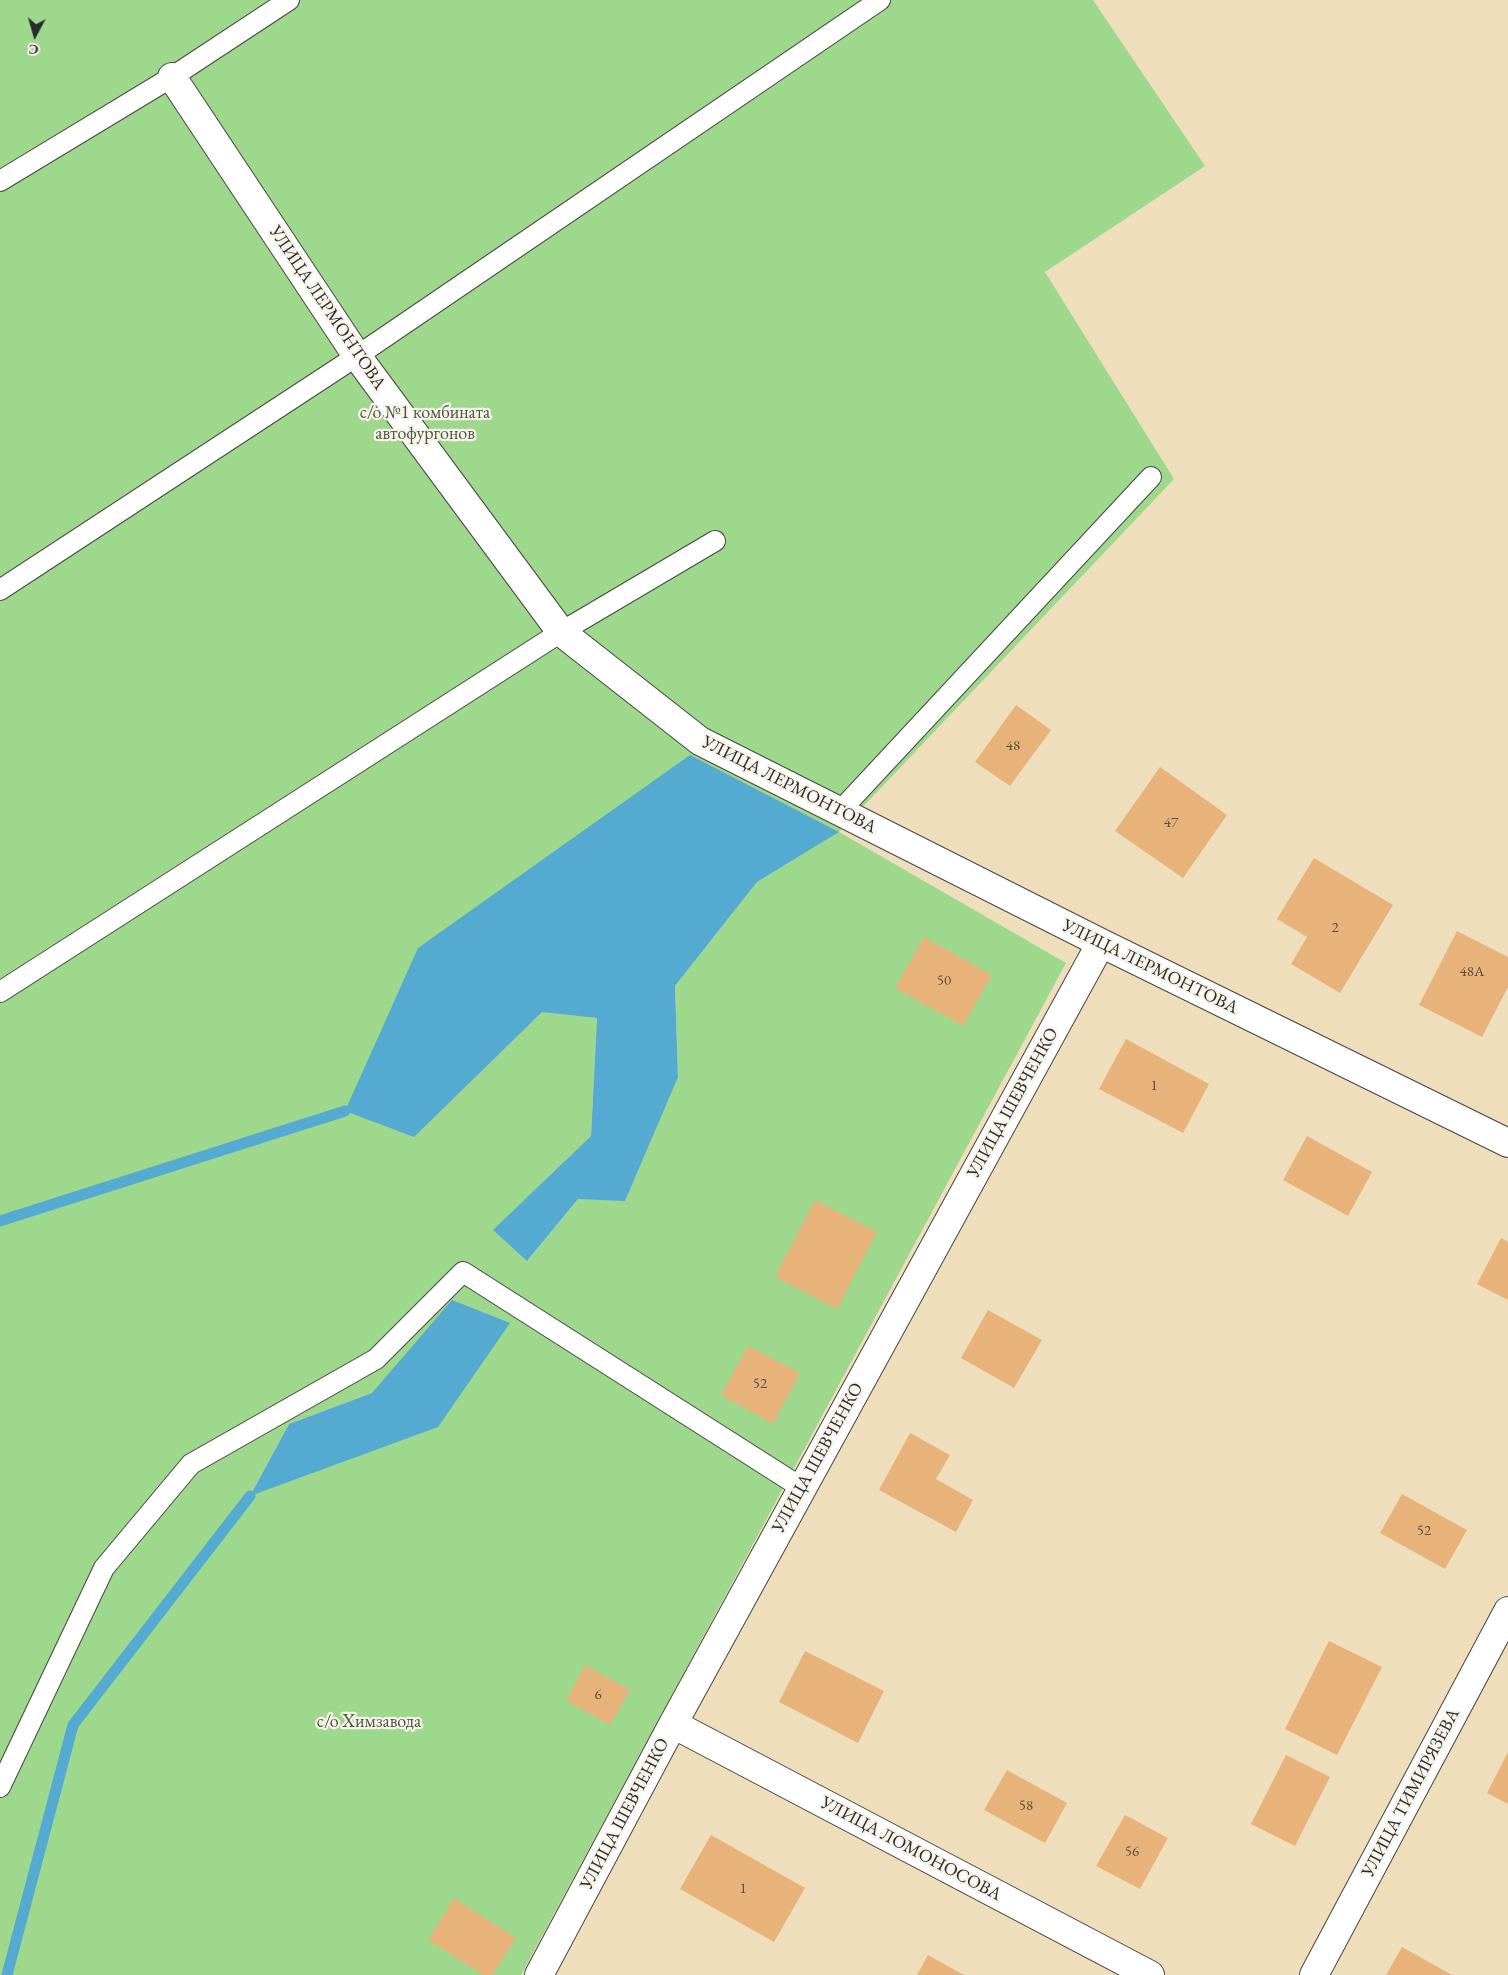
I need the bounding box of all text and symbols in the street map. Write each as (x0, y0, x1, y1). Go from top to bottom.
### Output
north arrow (10, 10, 60, 60)
text: С (28, 40, 39, 59)
street label: УЛИЦА ЛЕРМОНТОВА (264, 222, 390, 394)
park label: с/о №1 комбината автофургонов (360, 402, 490, 444)
street label: УЛИЦА ЛЕРМОНТОВА (698, 731, 880, 839)
house number: 48 (1006, 737, 1020, 755)
house number: 47 (1164, 814, 1178, 832)
street label: УЛИЦА ЛЕРМОНТОВА (1058, 915, 1242, 1019)
house number: 2 (1331, 919, 1339, 937)
house number: 48А (1460, 963, 1484, 981)
house number: 50 (937, 972, 951, 990)
street label: УЛИЦА ШЕВЧЕНКО (963, 1024, 1063, 1182)
house number: 1 (1150, 1077, 1158, 1095)
house number: 52 (753, 1375, 767, 1393)
street label: УЛИЦА ШЕВЧЕНКО (768, 1379, 868, 1537)
house number: 52 (1417, 1522, 1431, 1540)
house number: 6 (594, 1686, 602, 1704)
street label: УЛИЦА ТИМИРЯЗЕВА (1357, 1705, 1465, 1881)
park label: с/о Химзавода (317, 1711, 421, 1733)
street label: УЛИЦА ШЕВЧЕНКО (576, 1735, 674, 1893)
street label: УЛИЦА ЛОМОНОСОВА (817, 1792, 1005, 1906)
house number: 58 (1019, 1797, 1033, 1815)
house number: 56 (1125, 1843, 1139, 1861)
house number: 1 (739, 1880, 747, 1898)

